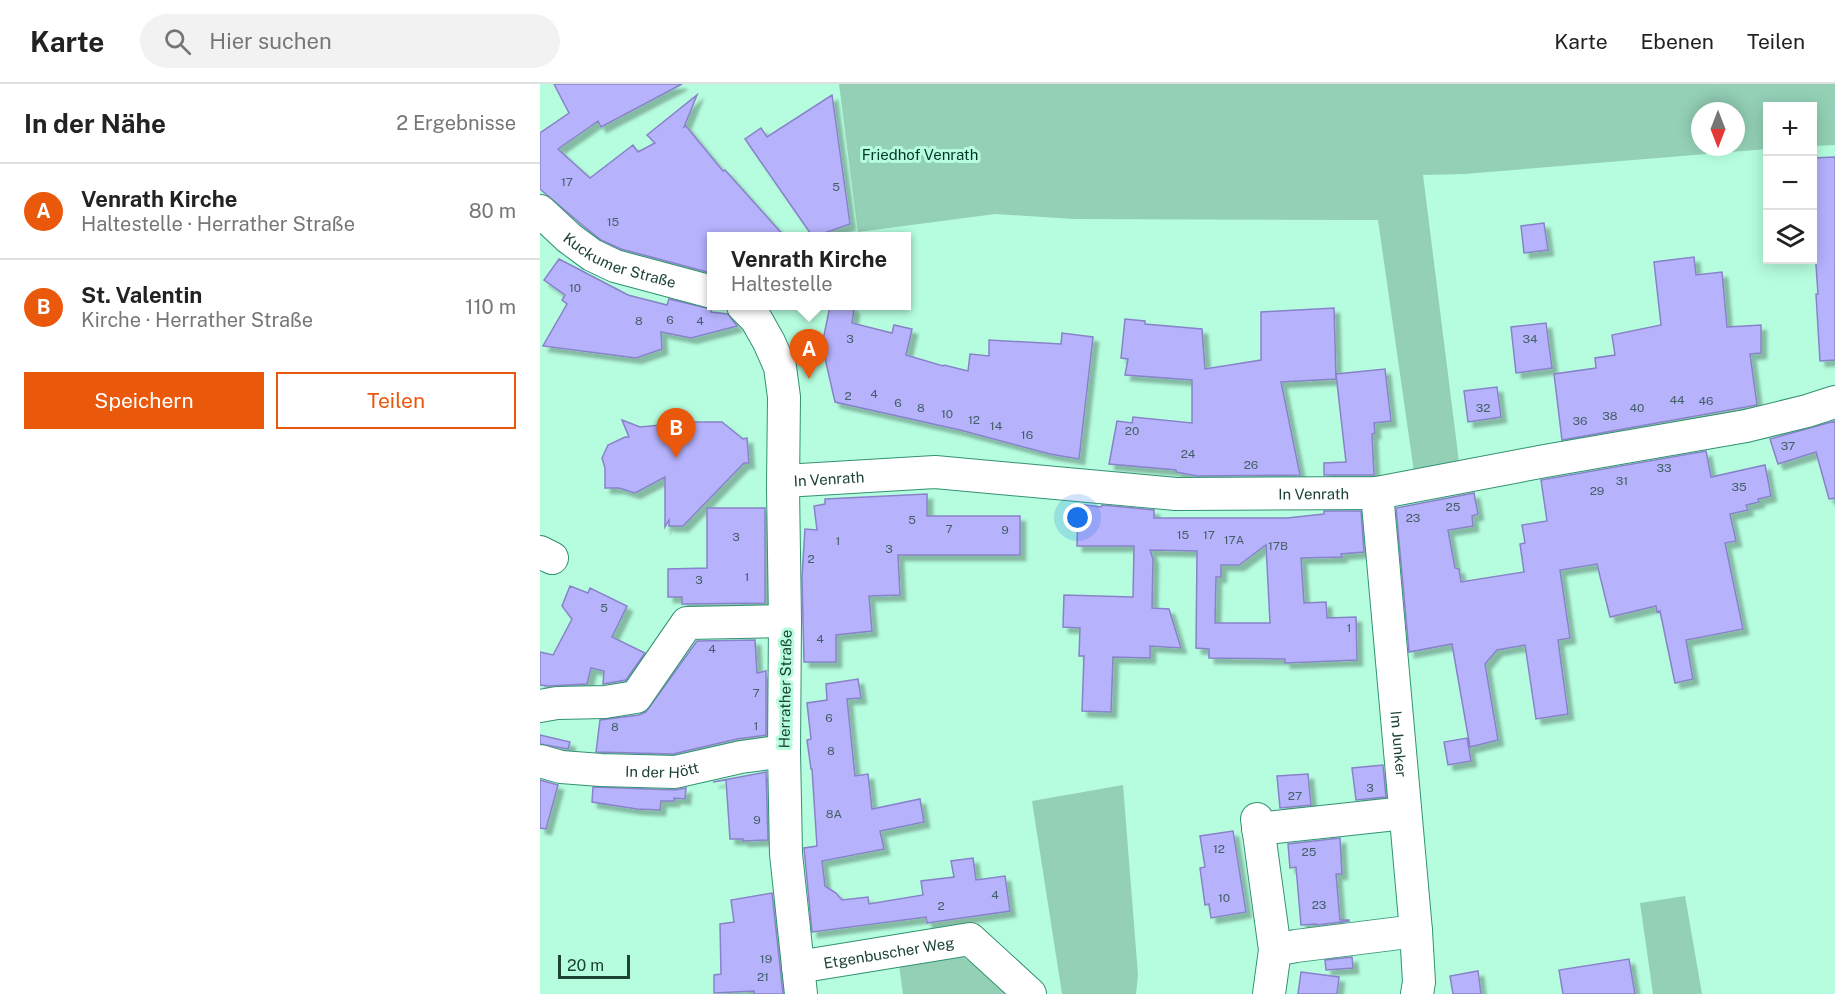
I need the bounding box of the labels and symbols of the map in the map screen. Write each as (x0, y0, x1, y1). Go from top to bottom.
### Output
north arrow (1691, 102, 1745, 156)
park label: Friedhof Venrath (862, 146, 978, 163)
house number: 17 (561, 175, 573, 189)
house number: 5 (832, 180, 840, 194)
house number: 15 (607, 215, 620, 229)
street label: Kuckumer Straße (560, 229, 678, 291)
house number: 10 (569, 281, 581, 295)
house number: 6 (666, 313, 674, 327)
house number: 8 (635, 314, 643, 328)
house number: 4 (696, 314, 704, 328)
pin: A (790, 330, 828, 379)
house number: 3 (846, 332, 854, 346)
house number: 34 (1522, 332, 1538, 346)
house number: 4 (870, 387, 878, 401)
house number: 2 (844, 389, 852, 403)
house number: 44 (1669, 393, 1685, 407)
house number: 46 (1698, 394, 1714, 408)
house number: 6 (894, 396, 902, 410)
house number: 8 (917, 401, 925, 415)
house number: 32 (1476, 401, 1490, 415)
house number: 40 (1630, 401, 1644, 415)
house number: 10 (941, 407, 953, 421)
pin: B (656, 408, 696, 458)
house number: 38 (1602, 409, 1618, 423)
house number: 12 (968, 413, 980, 427)
house number: 36 (1573, 414, 1587, 428)
house number: 14 (990, 419, 1003, 433)
house number: 20 (1125, 424, 1139, 438)
house number: 16 (1021, 428, 1033, 442)
house number: 37 (1781, 439, 1795, 453)
house number: 24 (1181, 447, 1196, 461)
house number: 26 (1244, 458, 1258, 472)
house number: 33 (1656, 461, 1672, 475)
street label: In Venrath (793, 468, 865, 489)
house number: 31 (1616, 474, 1628, 488)
house number: 35 (1731, 480, 1747, 494)
house number: 29 (1590, 484, 1604, 498)
street label: In Venrath (1278, 485, 1349, 502)
house number: 25 (1446, 500, 1461, 514)
your location (1063, 503, 1092, 532)
house number: 23 (1406, 511, 1420, 525)
house number: 5 (908, 513, 916, 527)
house number: 7 (945, 522, 953, 536)
house number: 9 (1001, 523, 1009, 537)
house number: 15 (1177, 528, 1190, 542)
house number: 17 (1203, 528, 1215, 542)
house number: 3 (732, 530, 740, 544)
house number: 17A (1224, 533, 1245, 547)
house number: 1 (836, 534, 840, 548)
house number: 17B (1268, 539, 1288, 553)
house number: 3 (885, 542, 893, 556)
house number: 2 (807, 552, 815, 566)
house number: 1 (745, 570, 749, 584)
house number: 3 (695, 573, 703, 587)
house number: 5 (600, 601, 608, 615)
house number: 1 (1347, 621, 1351, 635)
street label: Herrather Straße (775, 630, 795, 748)
house number: 4 (816, 632, 824, 646)
house number: 4 (708, 642, 716, 656)
house number: 7 (752, 686, 760, 700)
street label: Im Junker (1388, 710, 1411, 778)
house number: 6 (825, 711, 833, 725)
house number: 1 (754, 719, 758, 733)
house number: 8 (611, 720, 619, 734)
house number: 8 (827, 744, 835, 758)
street label: In der Hött (625, 758, 700, 781)
house number: 3 (1366, 781, 1374, 795)
house number: 27 (1288, 789, 1302, 803)
house number: 8A (826, 807, 843, 821)
house number: 9 (753, 813, 761, 827)
house number: 12 (1213, 842, 1225, 856)
house number: 25 (1302, 845, 1317, 859)
house number: 4 (991, 888, 999, 902)
house number: 10 (1218, 891, 1230, 905)
house number: 23 (1312, 898, 1326, 912)
house number: 2 (937, 899, 945, 913)
street label: Etgenbuscher Weg (822, 933, 955, 971)
scale bar (558, 952, 630, 980)
house number: 19 (760, 952, 772, 966)
house number: 21 (757, 970, 769, 984)

